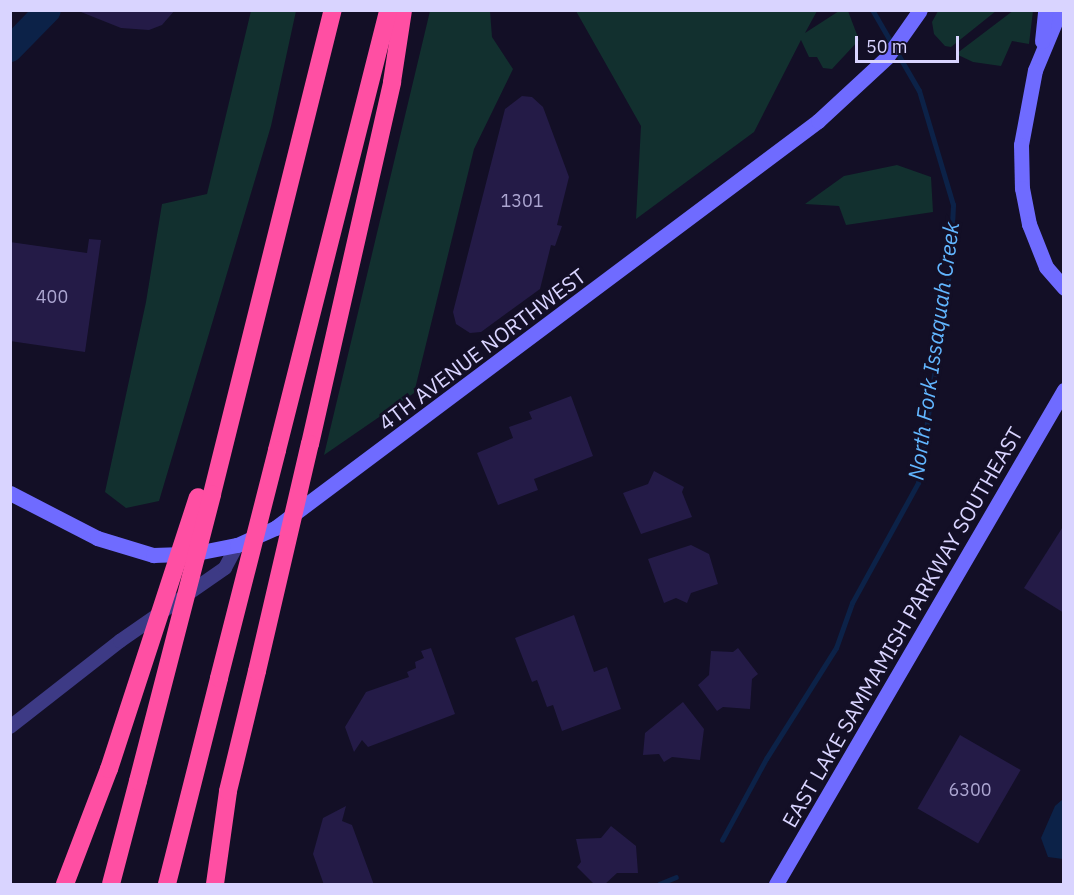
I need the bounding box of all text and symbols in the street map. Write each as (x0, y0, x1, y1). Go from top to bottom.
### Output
scale bar (858, 24, 962, 62)
text: 50 m (866, 35, 908, 58)
house number: 1301 (500, 190, 544, 212)
water label: North Fork Issaquah Creek (902, 220, 964, 482)
street label: 4TH AVENUE NORTHWEST (373, 263, 591, 435)
house number: 400 (36, 286, 68, 308)
street label: EAST LAKE SAMMAMISH PARKWAY SOUTHEAST (777, 422, 1027, 832)
house number: 6300 (948, 779, 992, 801)

